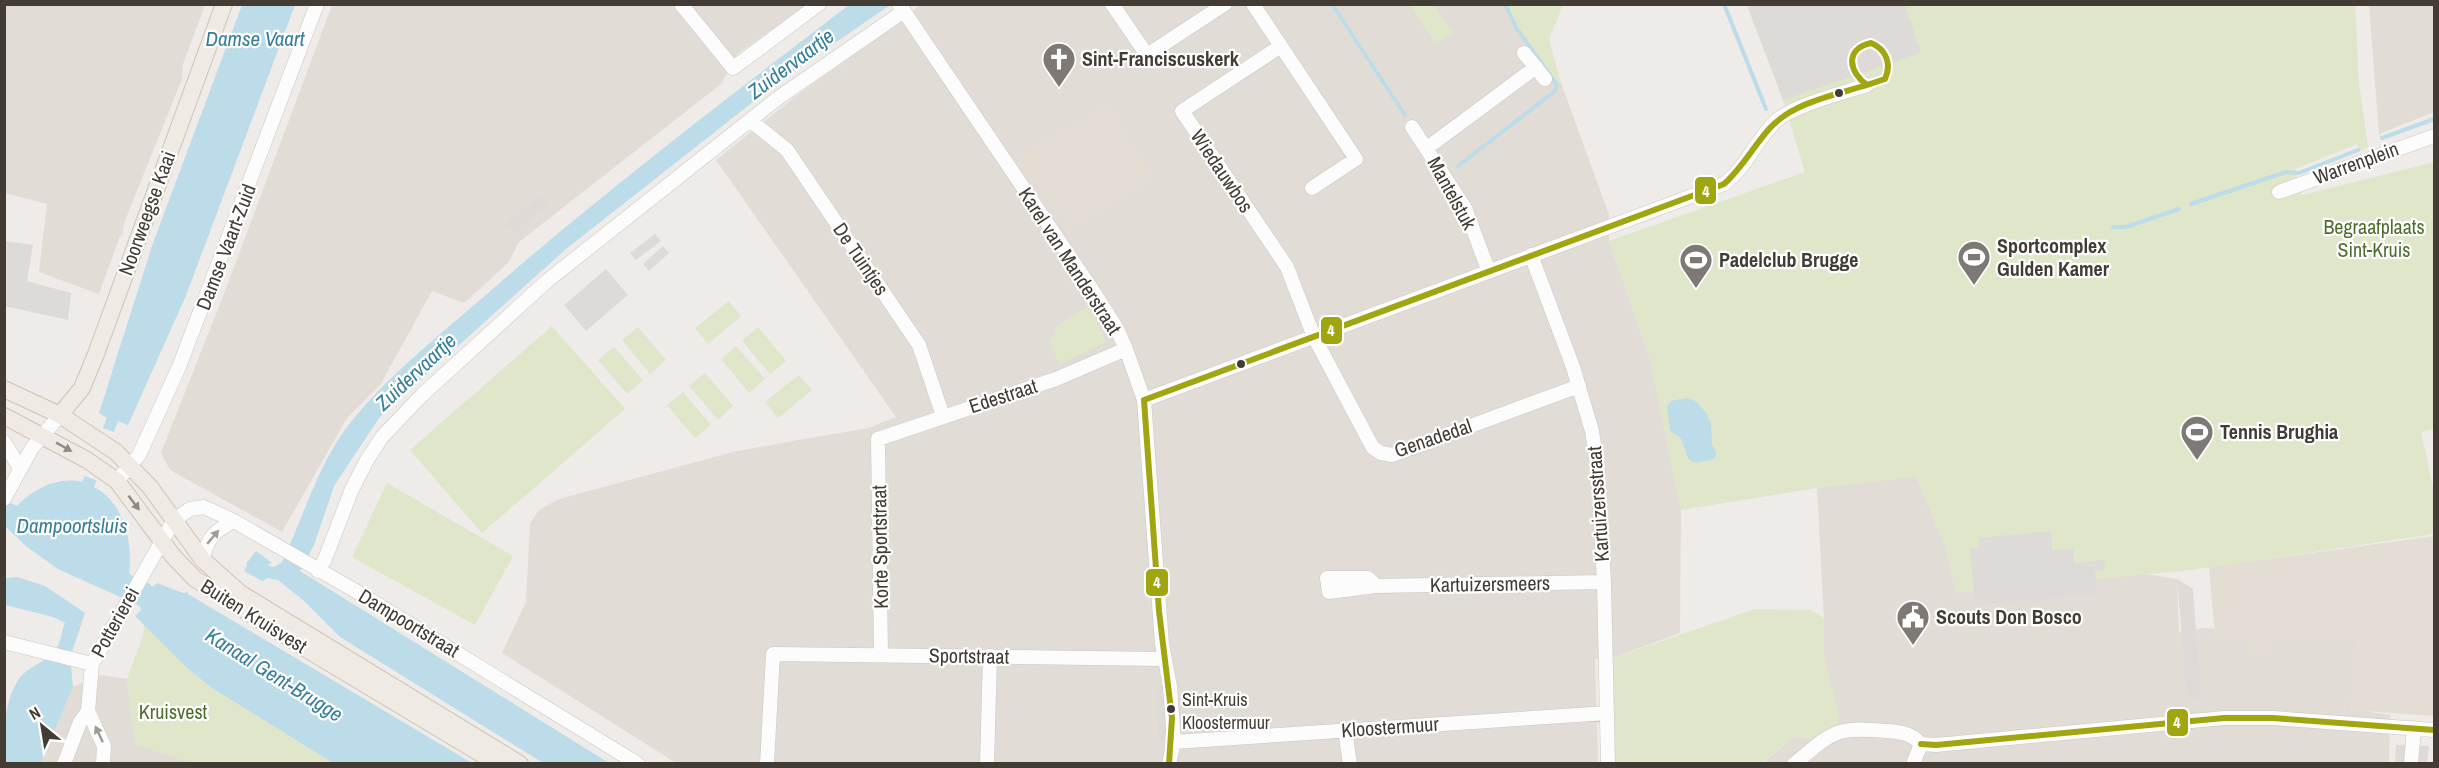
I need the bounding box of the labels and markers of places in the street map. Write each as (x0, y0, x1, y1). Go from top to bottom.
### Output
church icon: Sint-Franciscuskerk (1041, 41, 1077, 88)
place label: Sint-Franciscuskerk (1082, 45, 1240, 72)
unlabelled marker (1833, 87, 1845, 99)
place label: Sportcomplex Gulden Kamer (1997, 232, 2110, 282)
sports icon: Sportcomplex Gulden Kamer (1956, 239, 1992, 286)
sports icon: Padelclub Brugge (1678, 242, 1714, 289)
place label: Padelclub Brugge (1719, 246, 1858, 273)
unlabelled marker (1235, 358, 1247, 370)
sports icon: Tennis Brughia (2179, 414, 2215, 461)
place label: Tennis Brughia (2220, 418, 2338, 445)
public building icon: Scouts Don Bosco (1895, 599, 1931, 646)
place label: Scouts Don Bosco (1936, 603, 2082, 630)
place label: Sint-Kruis Kloostermuur (1182, 687, 1270, 735)
marker: Sint-Kruis Kloostermuur (1165, 703, 1177, 715)

